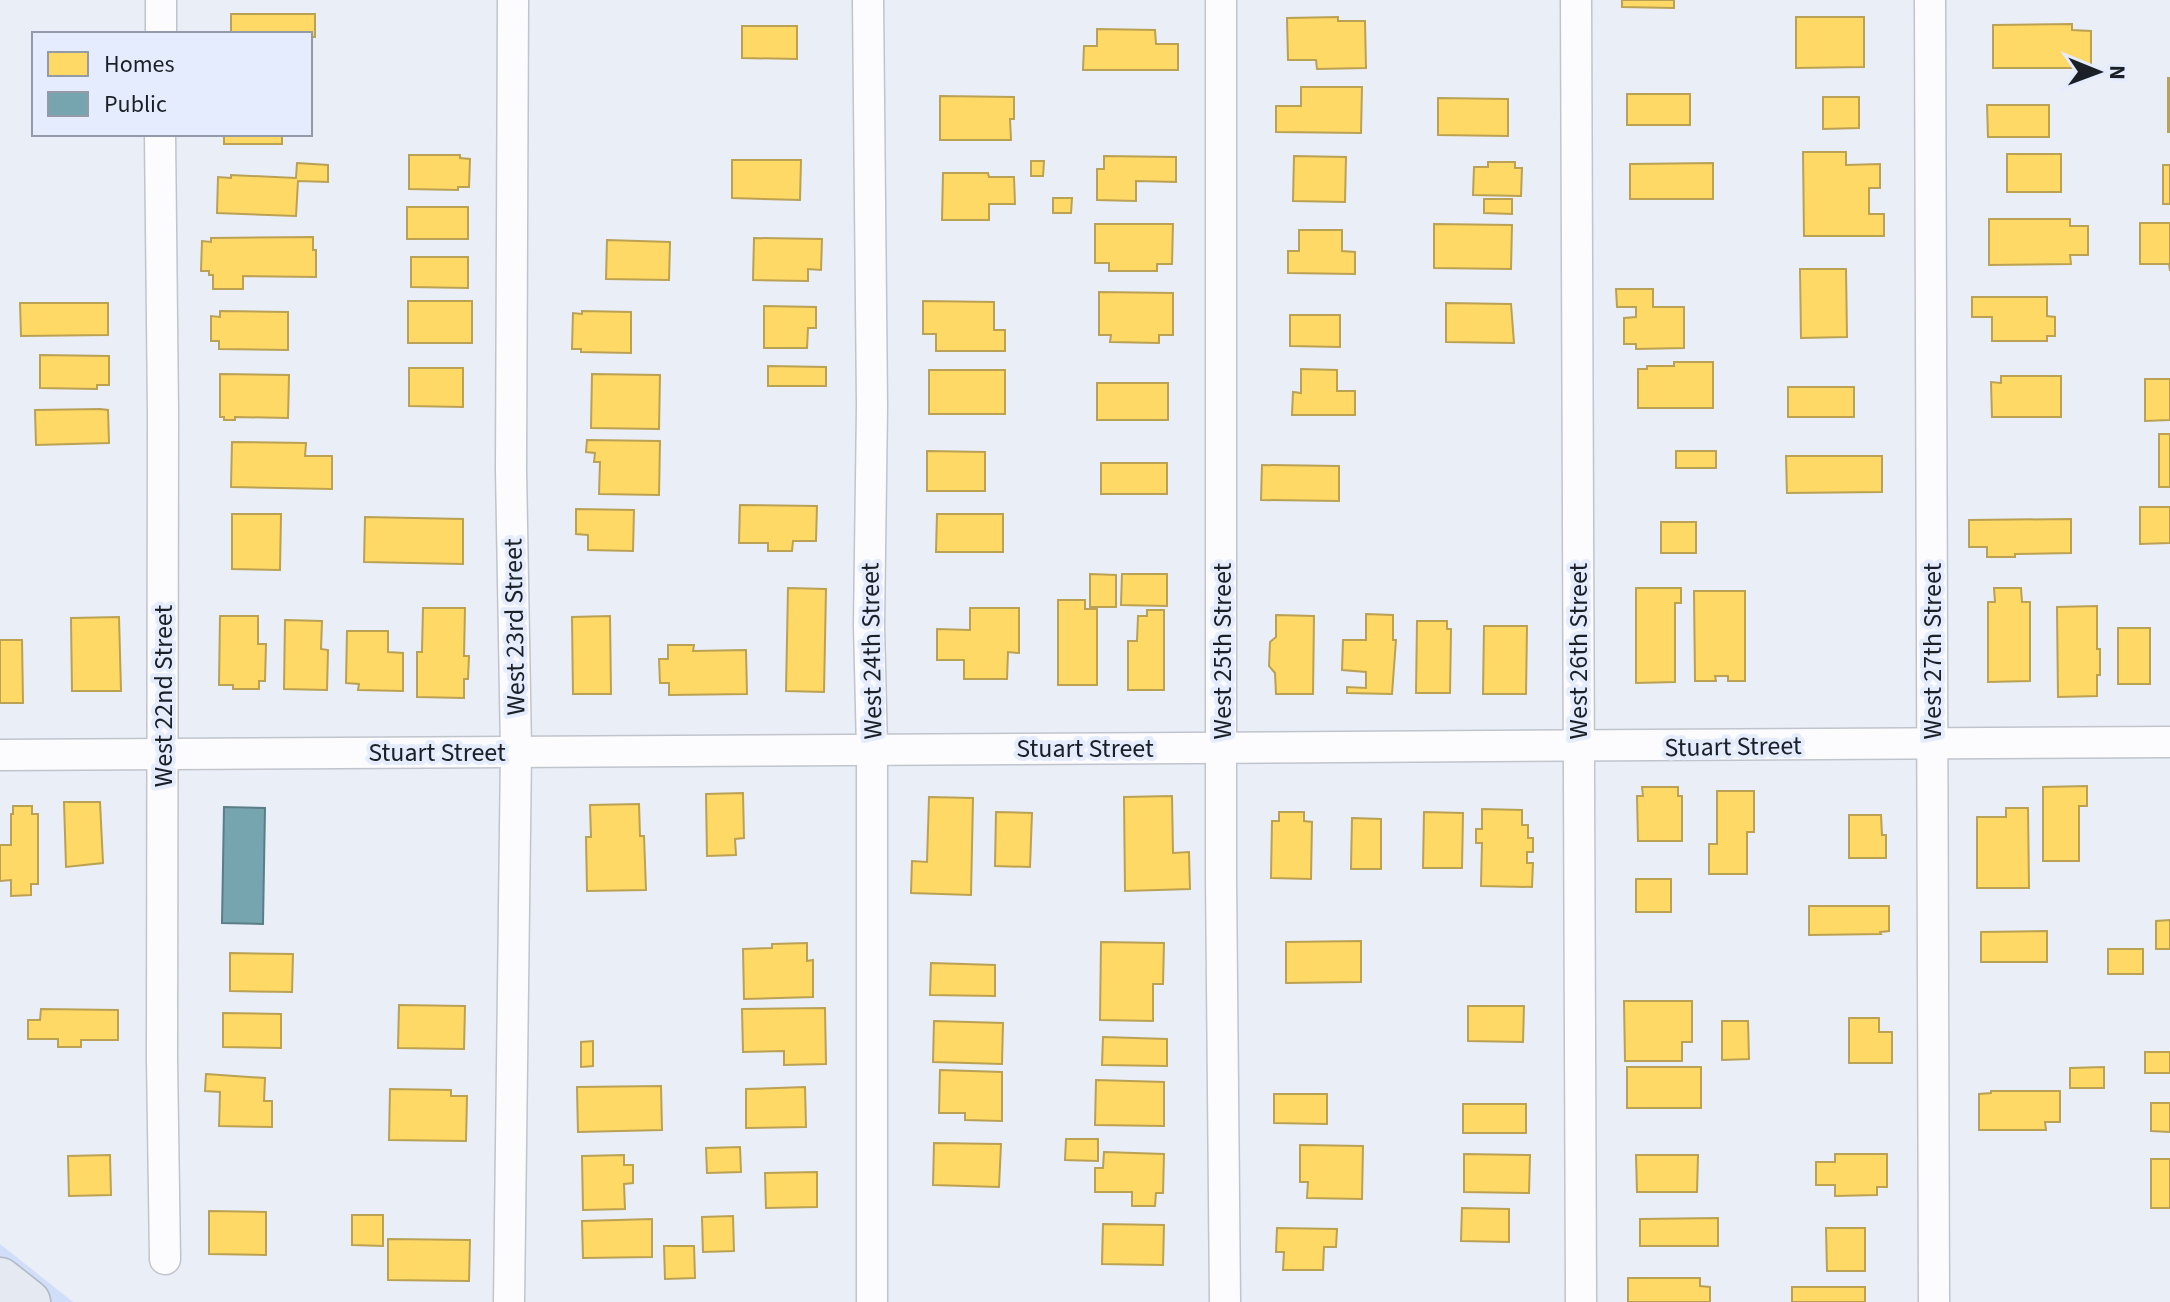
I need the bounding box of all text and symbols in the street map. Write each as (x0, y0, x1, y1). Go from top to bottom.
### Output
legend (32, 32, 312, 136)
north arrow (2058, 32, 2138, 112)
text: Homes (104, 47, 175, 82)
text: N (2101, 65, 2133, 80)
text: Public (104, 87, 167, 122)
street label: West 23rd Street (494, 538, 535, 716)
street label: West 24th Street (851, 562, 892, 740)
street label: West 25th Street (1204, 562, 1241, 739)
street label: West 26th Street (1560, 562, 1597, 739)
street label: West 27th Street (1914, 562, 1951, 739)
street label: West 22nd Street (145, 605, 182, 787)
street label: Stuart Street (1664, 727, 1802, 766)
street label: Stuart Street (1016, 730, 1154, 767)
street label: Stuart Street (368, 734, 506, 771)

